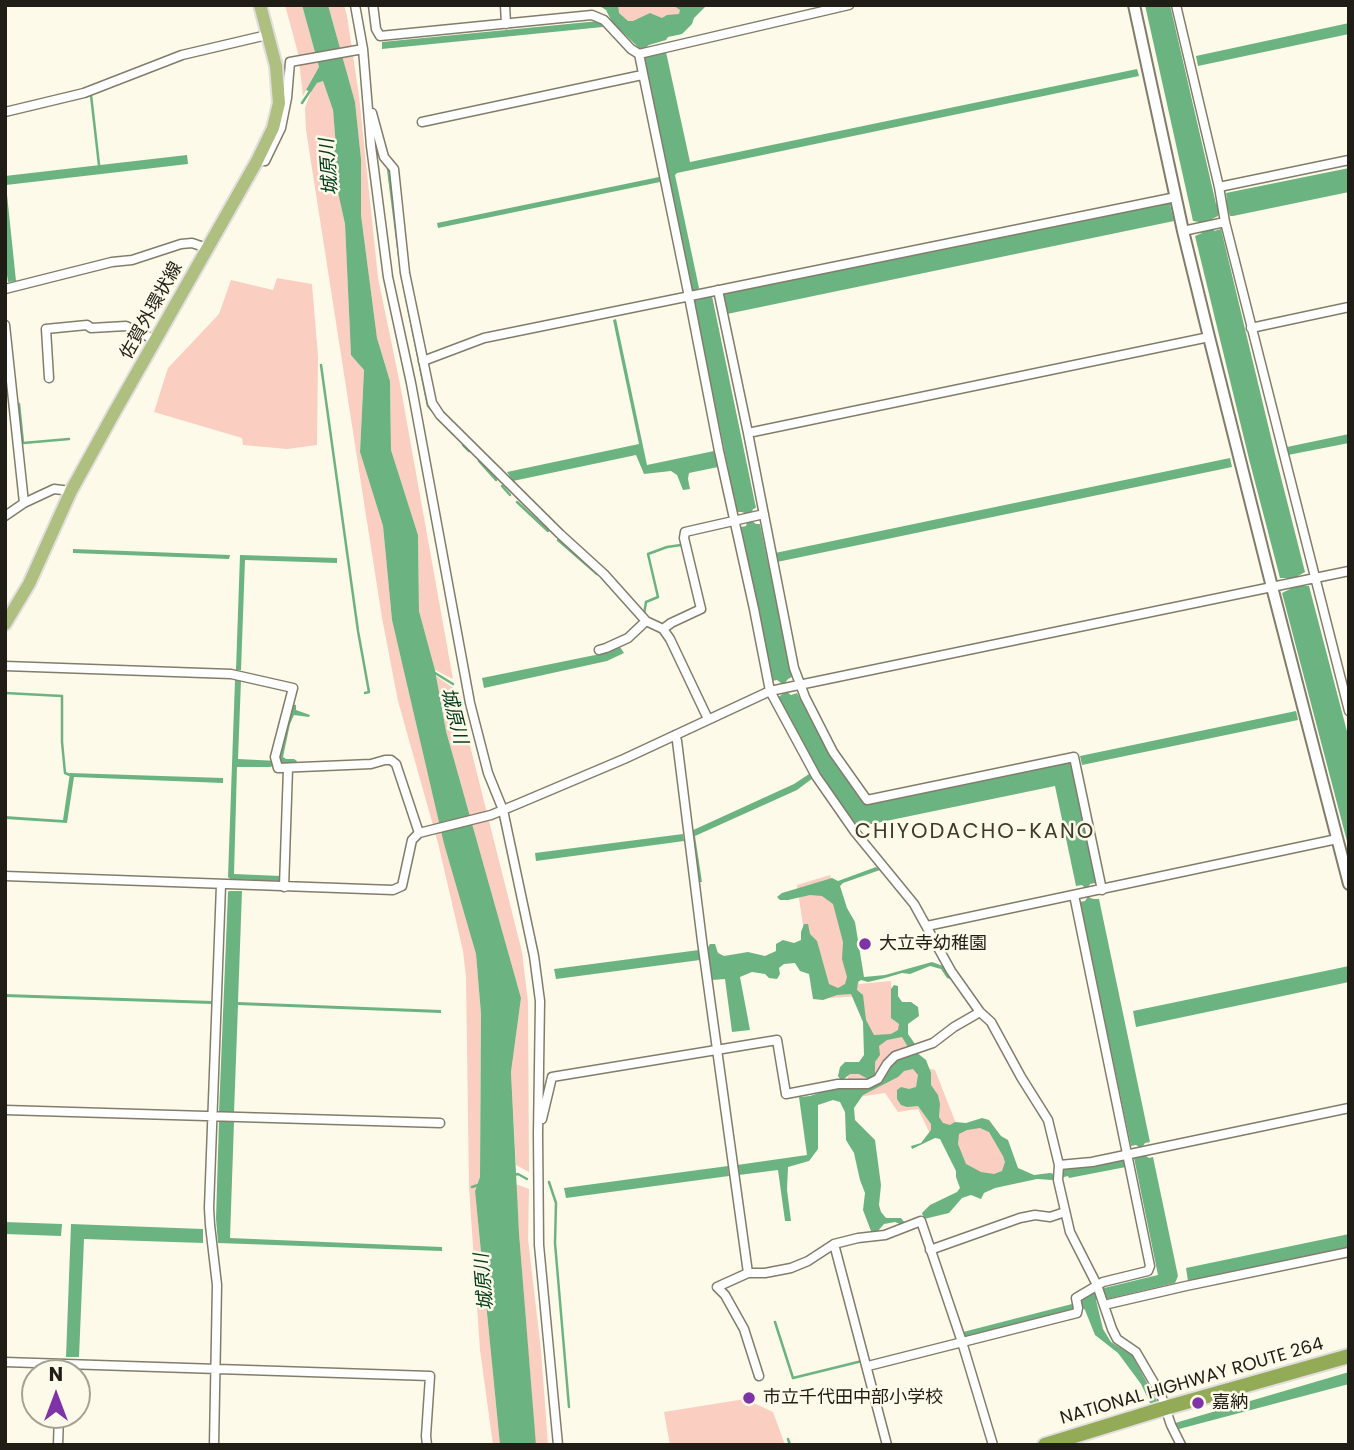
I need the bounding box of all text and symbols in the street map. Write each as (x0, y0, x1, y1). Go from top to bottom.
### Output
water label: 城原川 (317, 138, 343, 196)
street label: 佐賀外環状線 (116, 259, 188, 363)
water label: 城原川 (435, 686, 471, 746)
district label: CHIYODACHO-KANO (857, 820, 1093, 846)
place label: 大立寺幼稚園 (879, 933, 987, 955)
marker: 大立寺幼稚園 (857, 936, 873, 952)
water label: 城原川 (471, 1253, 499, 1311)
street label: NATIONAL HIGHWAY ROUTE 264 (1058, 1334, 1326, 1430)
north arrow (21, 1359, 91, 1429)
text: N (49, 1361, 63, 1388)
place label: 市立千代田中部小学校 (763, 1387, 943, 1409)
marker: 市立千代田中部小学校 (741, 1390, 757, 1406)
place label: 嘉納 (1212, 1392, 1248, 1414)
marker: 嘉納 (1190, 1395, 1206, 1411)

